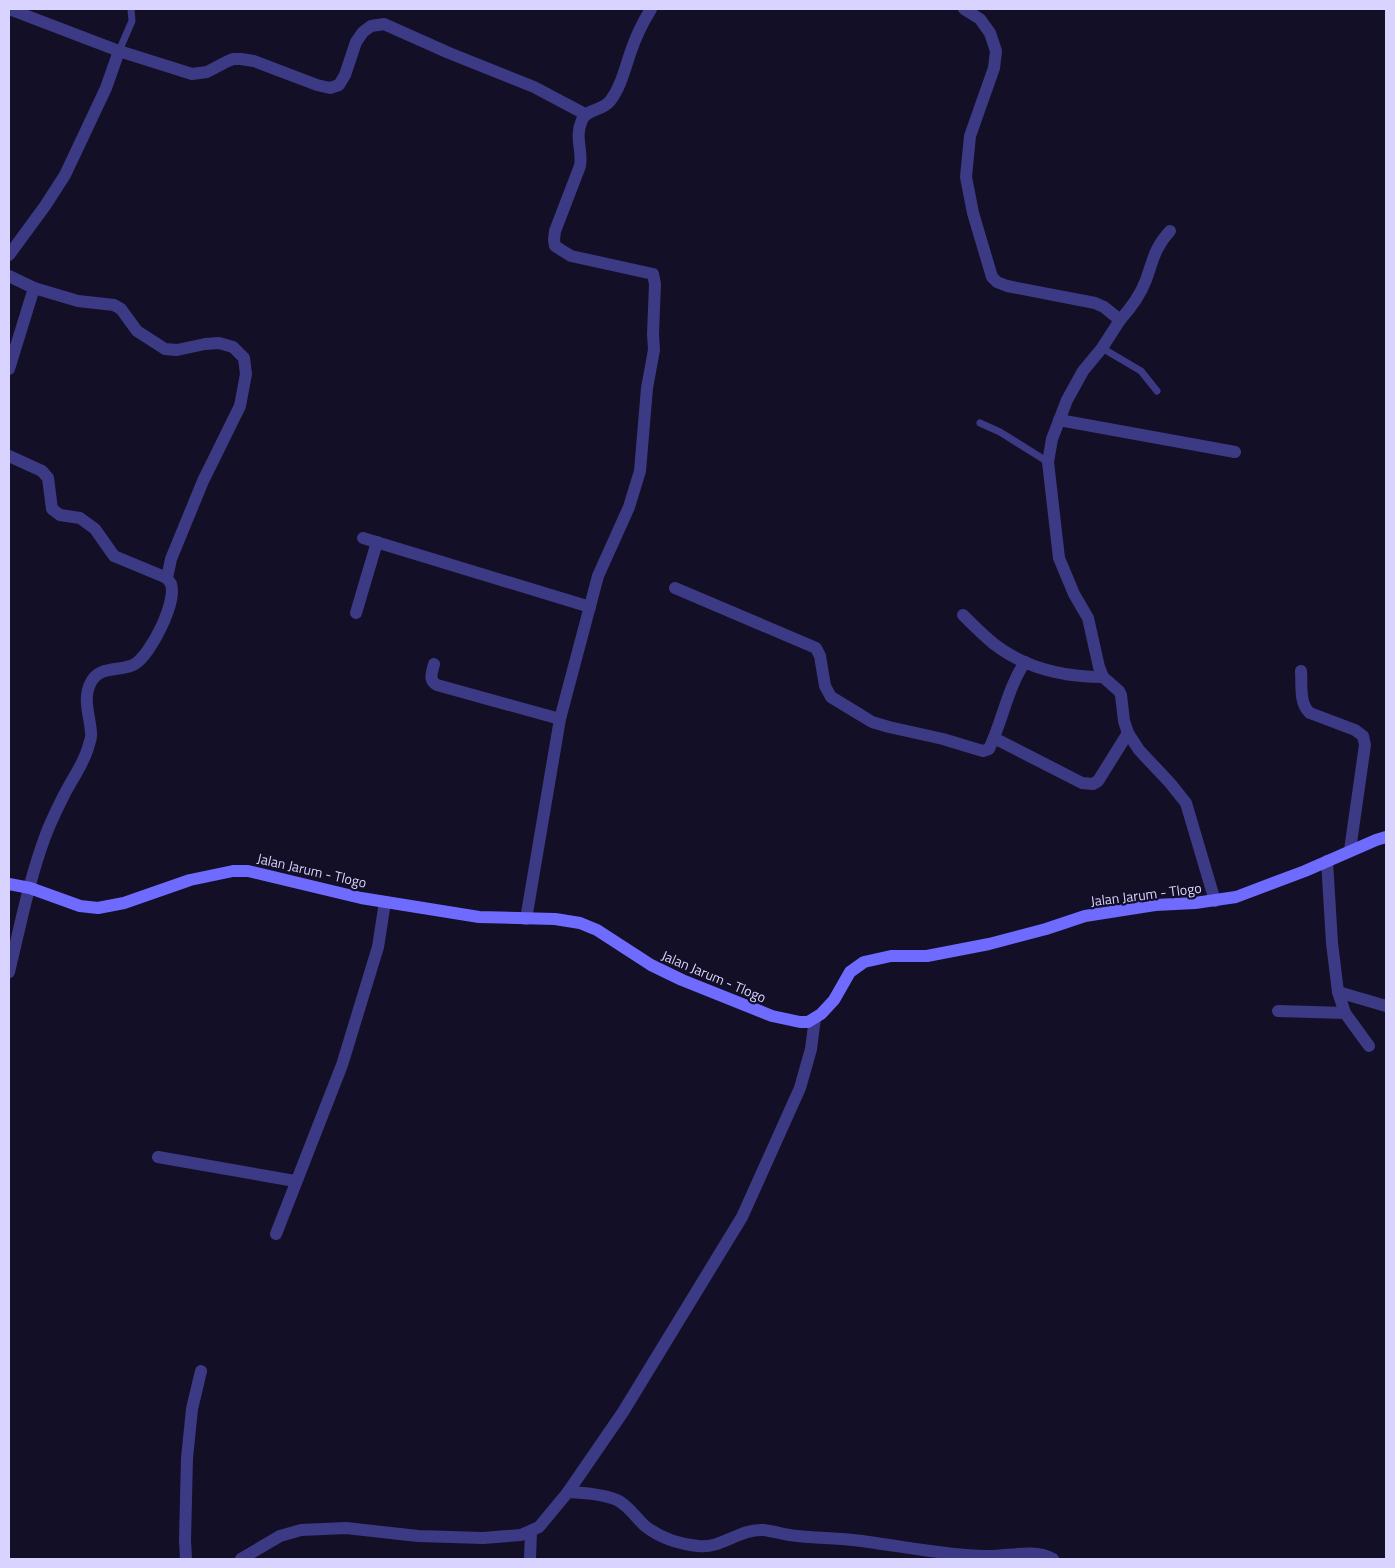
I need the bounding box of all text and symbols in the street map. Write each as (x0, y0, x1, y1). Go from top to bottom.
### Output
street label: Jalan Jarum - Tlogo (255, 847, 369, 893)
street label: Jalan Jarum - Tlogo (1089, 877, 1203, 911)
street label: Jalan Jarum - Tlogo (658, 944, 770, 1008)

